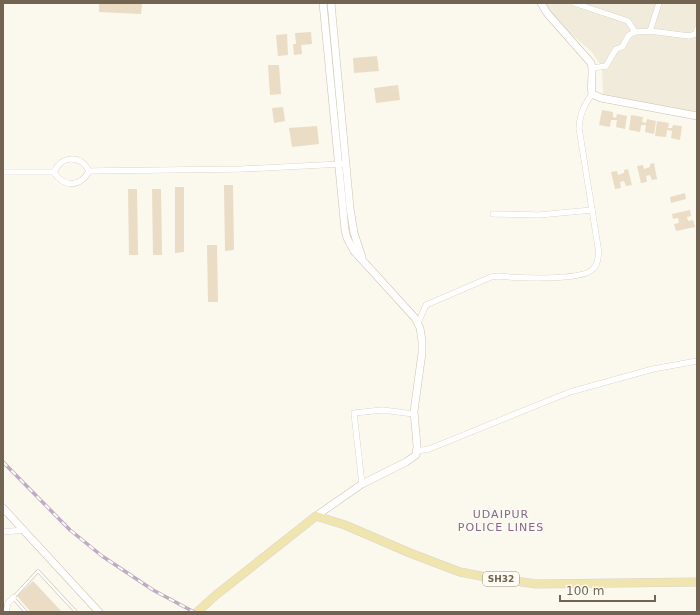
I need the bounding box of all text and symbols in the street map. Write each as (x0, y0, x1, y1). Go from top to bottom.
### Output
district label: UDAIPUR POLICE LINES (458, 508, 544, 534)
road number: SH32 (483, 572, 519, 586)
scale bar (560, 577, 655, 603)
text: 100 m (566, 584, 604, 598)

